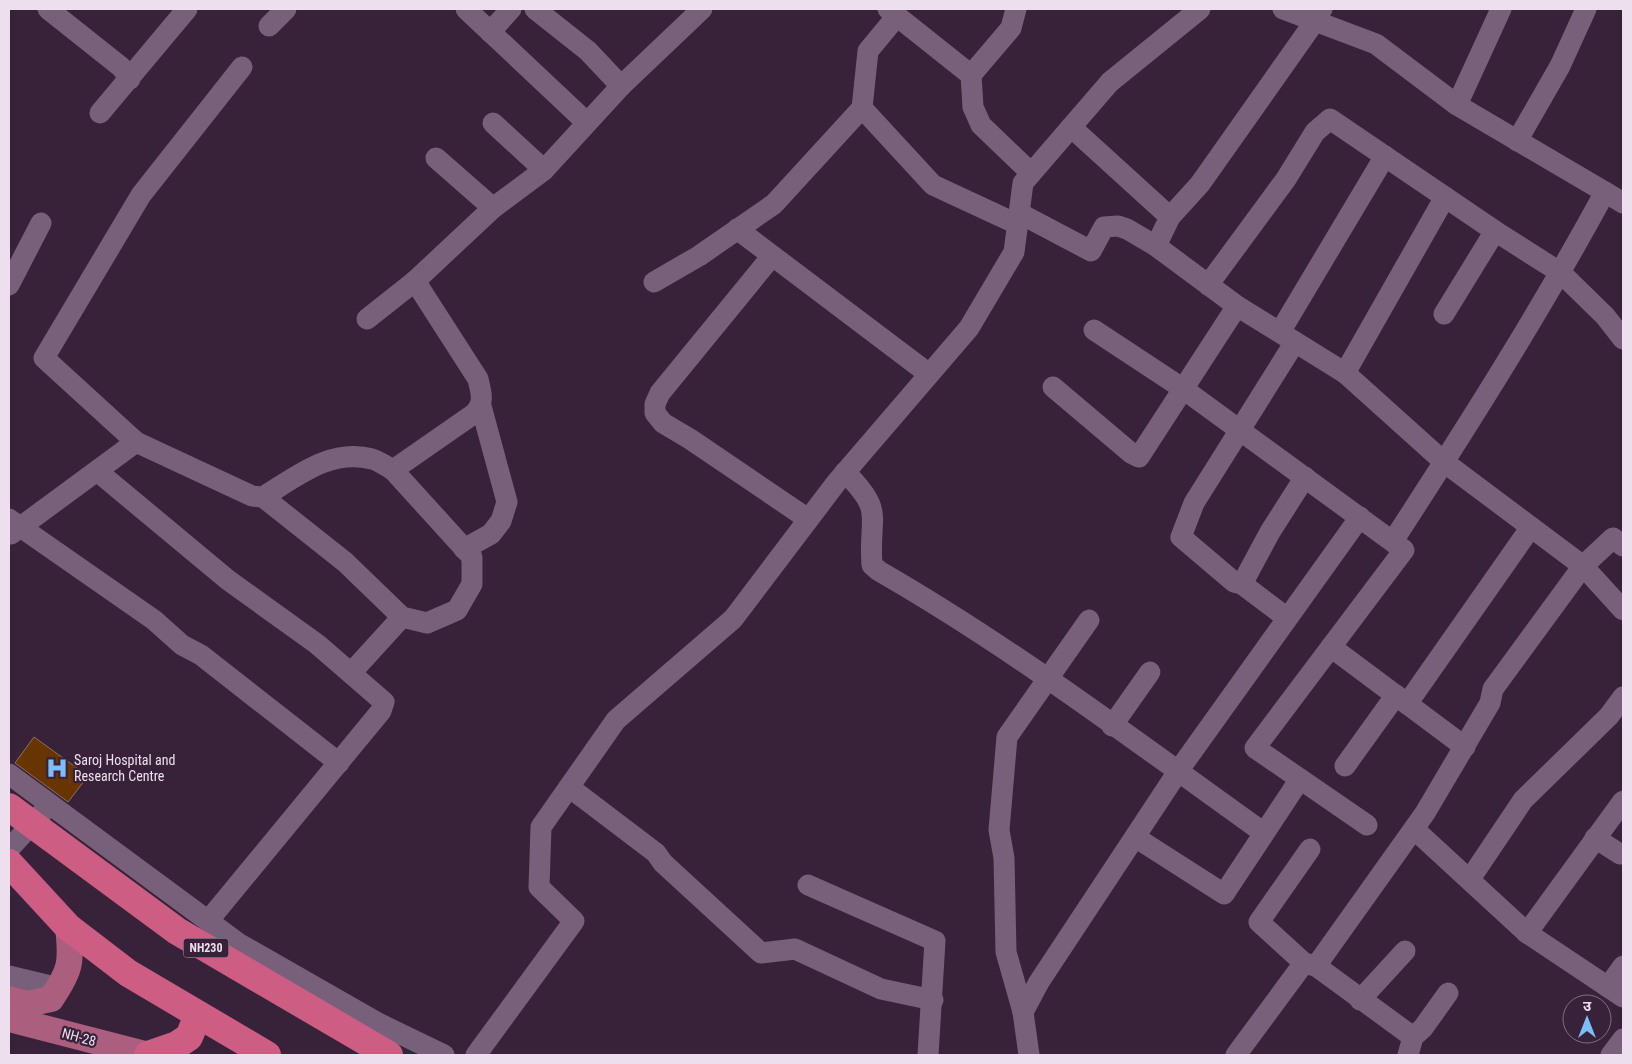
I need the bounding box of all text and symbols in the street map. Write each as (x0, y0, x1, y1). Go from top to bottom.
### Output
place label: Saroj Hospital and Research Centre (74, 752, 175, 784)
hospital icon: Saroj Hospital and Research Centre (44, 755, 70, 781)
road number: NH230 (184, 938, 228, 958)
north arrow (1562, 994, 1612, 1044)
text: उ (1583, 998, 1592, 1014)
street label: NH-28 (60, 1025, 98, 1049)

